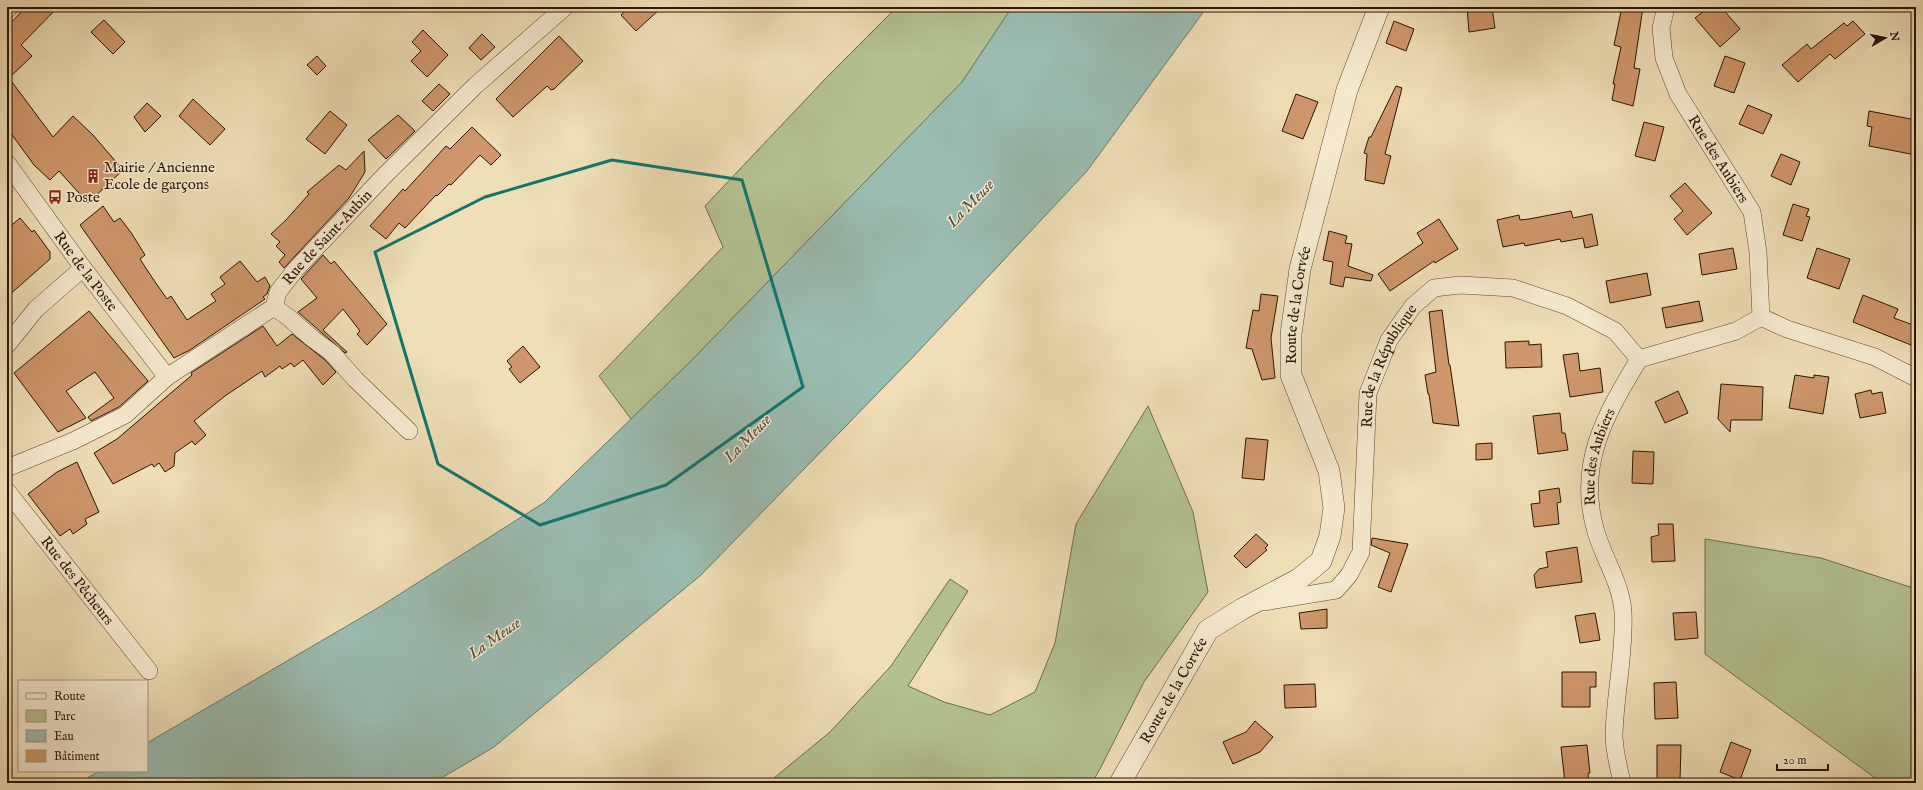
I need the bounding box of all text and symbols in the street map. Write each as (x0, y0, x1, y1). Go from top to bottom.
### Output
north arrow (1865, 18, 1905, 58)
text: N (1886, 30, 1902, 43)
street label: Rue des Aubiers (1684, 111, 1753, 206)
place label: Mairie / Ancienne Ecole de garçons (104, 158, 215, 194)
building icon: Mairie / Ancienne Ecole de garçons (85, 168, 101, 184)
water label: La Meuse (942, 175, 999, 233)
street label: Rue de Saint-Aubin (278, 185, 376, 289)
place label: Poste (66, 188, 100, 207)
bus stop icon: Poste (47, 189, 63, 205)
street label: Rue de la Poste (50, 227, 122, 315)
street label: Route de la Corvée (1282, 244, 1315, 364)
street label: Rue de la République (1357, 300, 1421, 428)
street label: Rue des Aubiers (1580, 405, 1619, 506)
water label: La Meuse (719, 410, 776, 468)
street label: Rue des Pêcheurs (37, 532, 119, 629)
water label: La Meuse (464, 613, 526, 665)
street label: Route de la Corvée (1135, 634, 1211, 747)
legend (18, 680, 148, 772)
text: Route (54, 689, 86, 704)
text: Parc (54, 709, 76, 724)
text: Eau (54, 729, 74, 744)
scale bar (1777, 746, 1828, 772)
text: Bâtiment (54, 749, 100, 764)
text: 20 m (1783, 753, 1806, 768)

